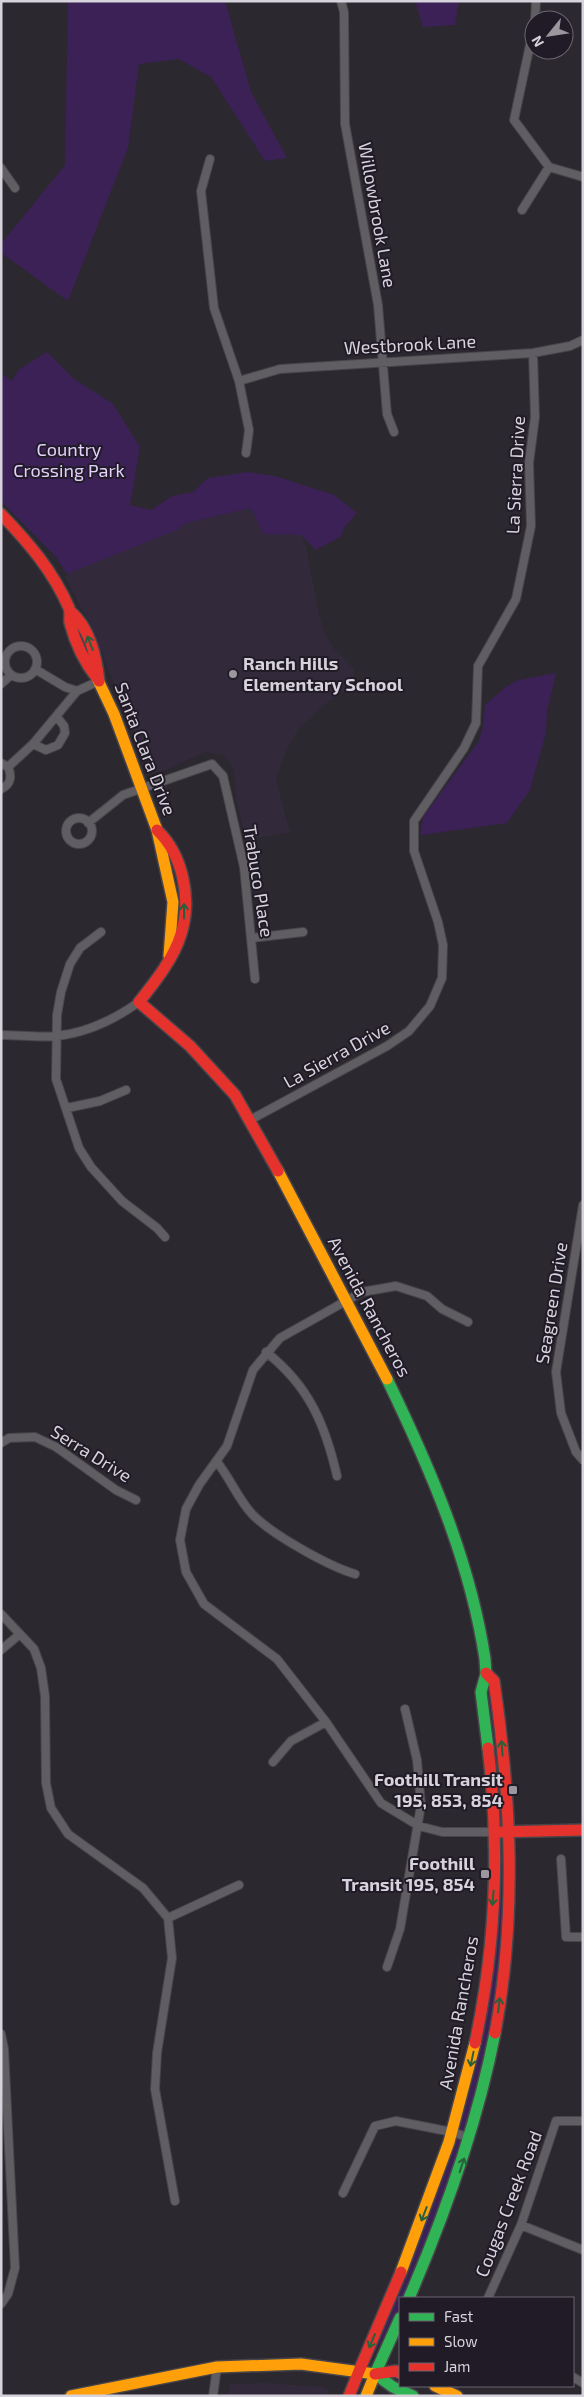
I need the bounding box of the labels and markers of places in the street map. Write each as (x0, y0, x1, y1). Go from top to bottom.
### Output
place label: Ranch Hills Elementary School (243, 652, 403, 695)
marker: Ranch Hills Elementary School (227, 668, 239, 680)
place label: Foothill Transit 195, 853, 854 (374, 1768, 504, 1811)
marker: Foothill Transit 195, 853, 854 (507, 1784, 519, 1796)
place label: Foothill Transit 195, 854 (342, 1852, 475, 1895)
marker: Foothill Transit 195, 854 (479, 1868, 491, 1880)

